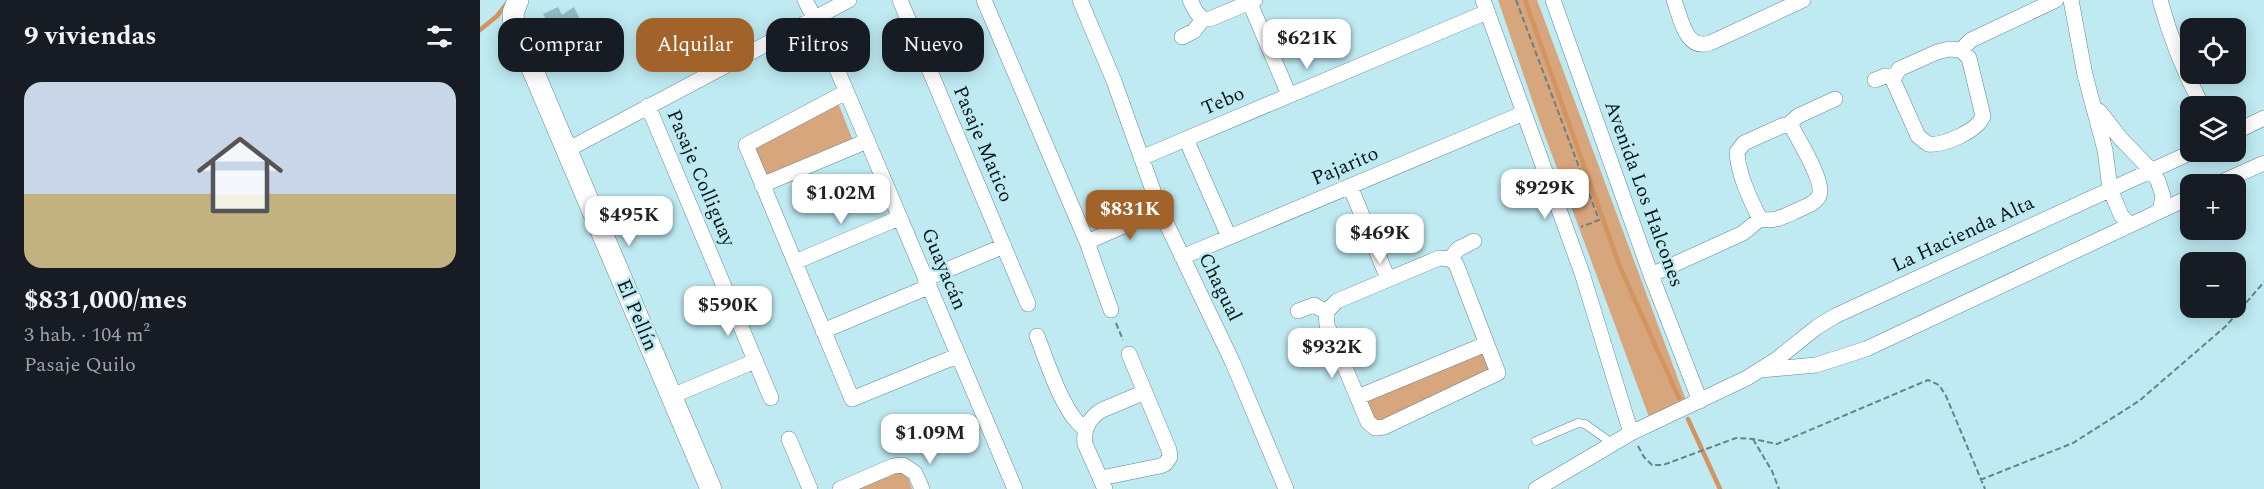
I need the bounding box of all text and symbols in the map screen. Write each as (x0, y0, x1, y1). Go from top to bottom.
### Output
text: 9 viviendas (24, 16, 157, 56)
chip: Comprar (498, 18, 624, 72)
chip: Alquilar (636, 18, 754, 72)
chip: Filtros (766, 18, 870, 72)
chip: Nuevo (882, 18, 984, 72)
map controls (2180, 18, 2246, 318)
button: locate (2180, 18, 2246, 84)
pin: $621K (1265, 19, 1349, 70)
icon: filters (423, 20, 456, 53)
text: $621K (1277, 23, 1337, 53)
street label: Tebo (1197, 79, 1249, 123)
street label: Pasaje Matico (945, 81, 1021, 207)
button: layers (2180, 96, 2246, 162)
street label: Avenida Los Halcones (1596, 97, 1692, 291)
street label: Pasaje Colliguay (659, 105, 744, 252)
icon: home (186, 121, 294, 229)
street label: Pajarito (1307, 138, 1383, 194)
pin: $929K (1503, 169, 1587, 220)
text: $929K (1515, 173, 1575, 203)
pin: $1.02M (792, 174, 890, 225)
button: + (2180, 174, 2246, 240)
text: $1.02M (806, 178, 876, 208)
street label: La Hacienda Alta (1887, 188, 2039, 280)
pin: $831K (1088, 190, 1172, 241)
text: $831K (1100, 194, 1160, 224)
pin: $495K (587, 196, 671, 247)
text: $495K (599, 200, 659, 230)
pin: $469K (1338, 214, 1422, 265)
text: $469K (1350, 218, 1410, 248)
street label: Guayacán (913, 223, 975, 315)
street label: Chagual (1190, 247, 1250, 327)
button: − (2180, 252, 2246, 318)
street label: El Pellín (608, 274, 666, 356)
text: $831,000/mes (24, 280, 187, 320)
pin: $590K (686, 286, 770, 337)
text: $590K (698, 290, 758, 320)
text: 3 hab. · 104 m² (24, 320, 150, 350)
pin: $932K (1290, 328, 1374, 379)
text: $932K (1302, 332, 1362, 362)
text: Pasaje Quilo (24, 350, 136, 380)
pin: $1.09M (881, 414, 979, 465)
text: $1.09M (895, 418, 965, 448)

